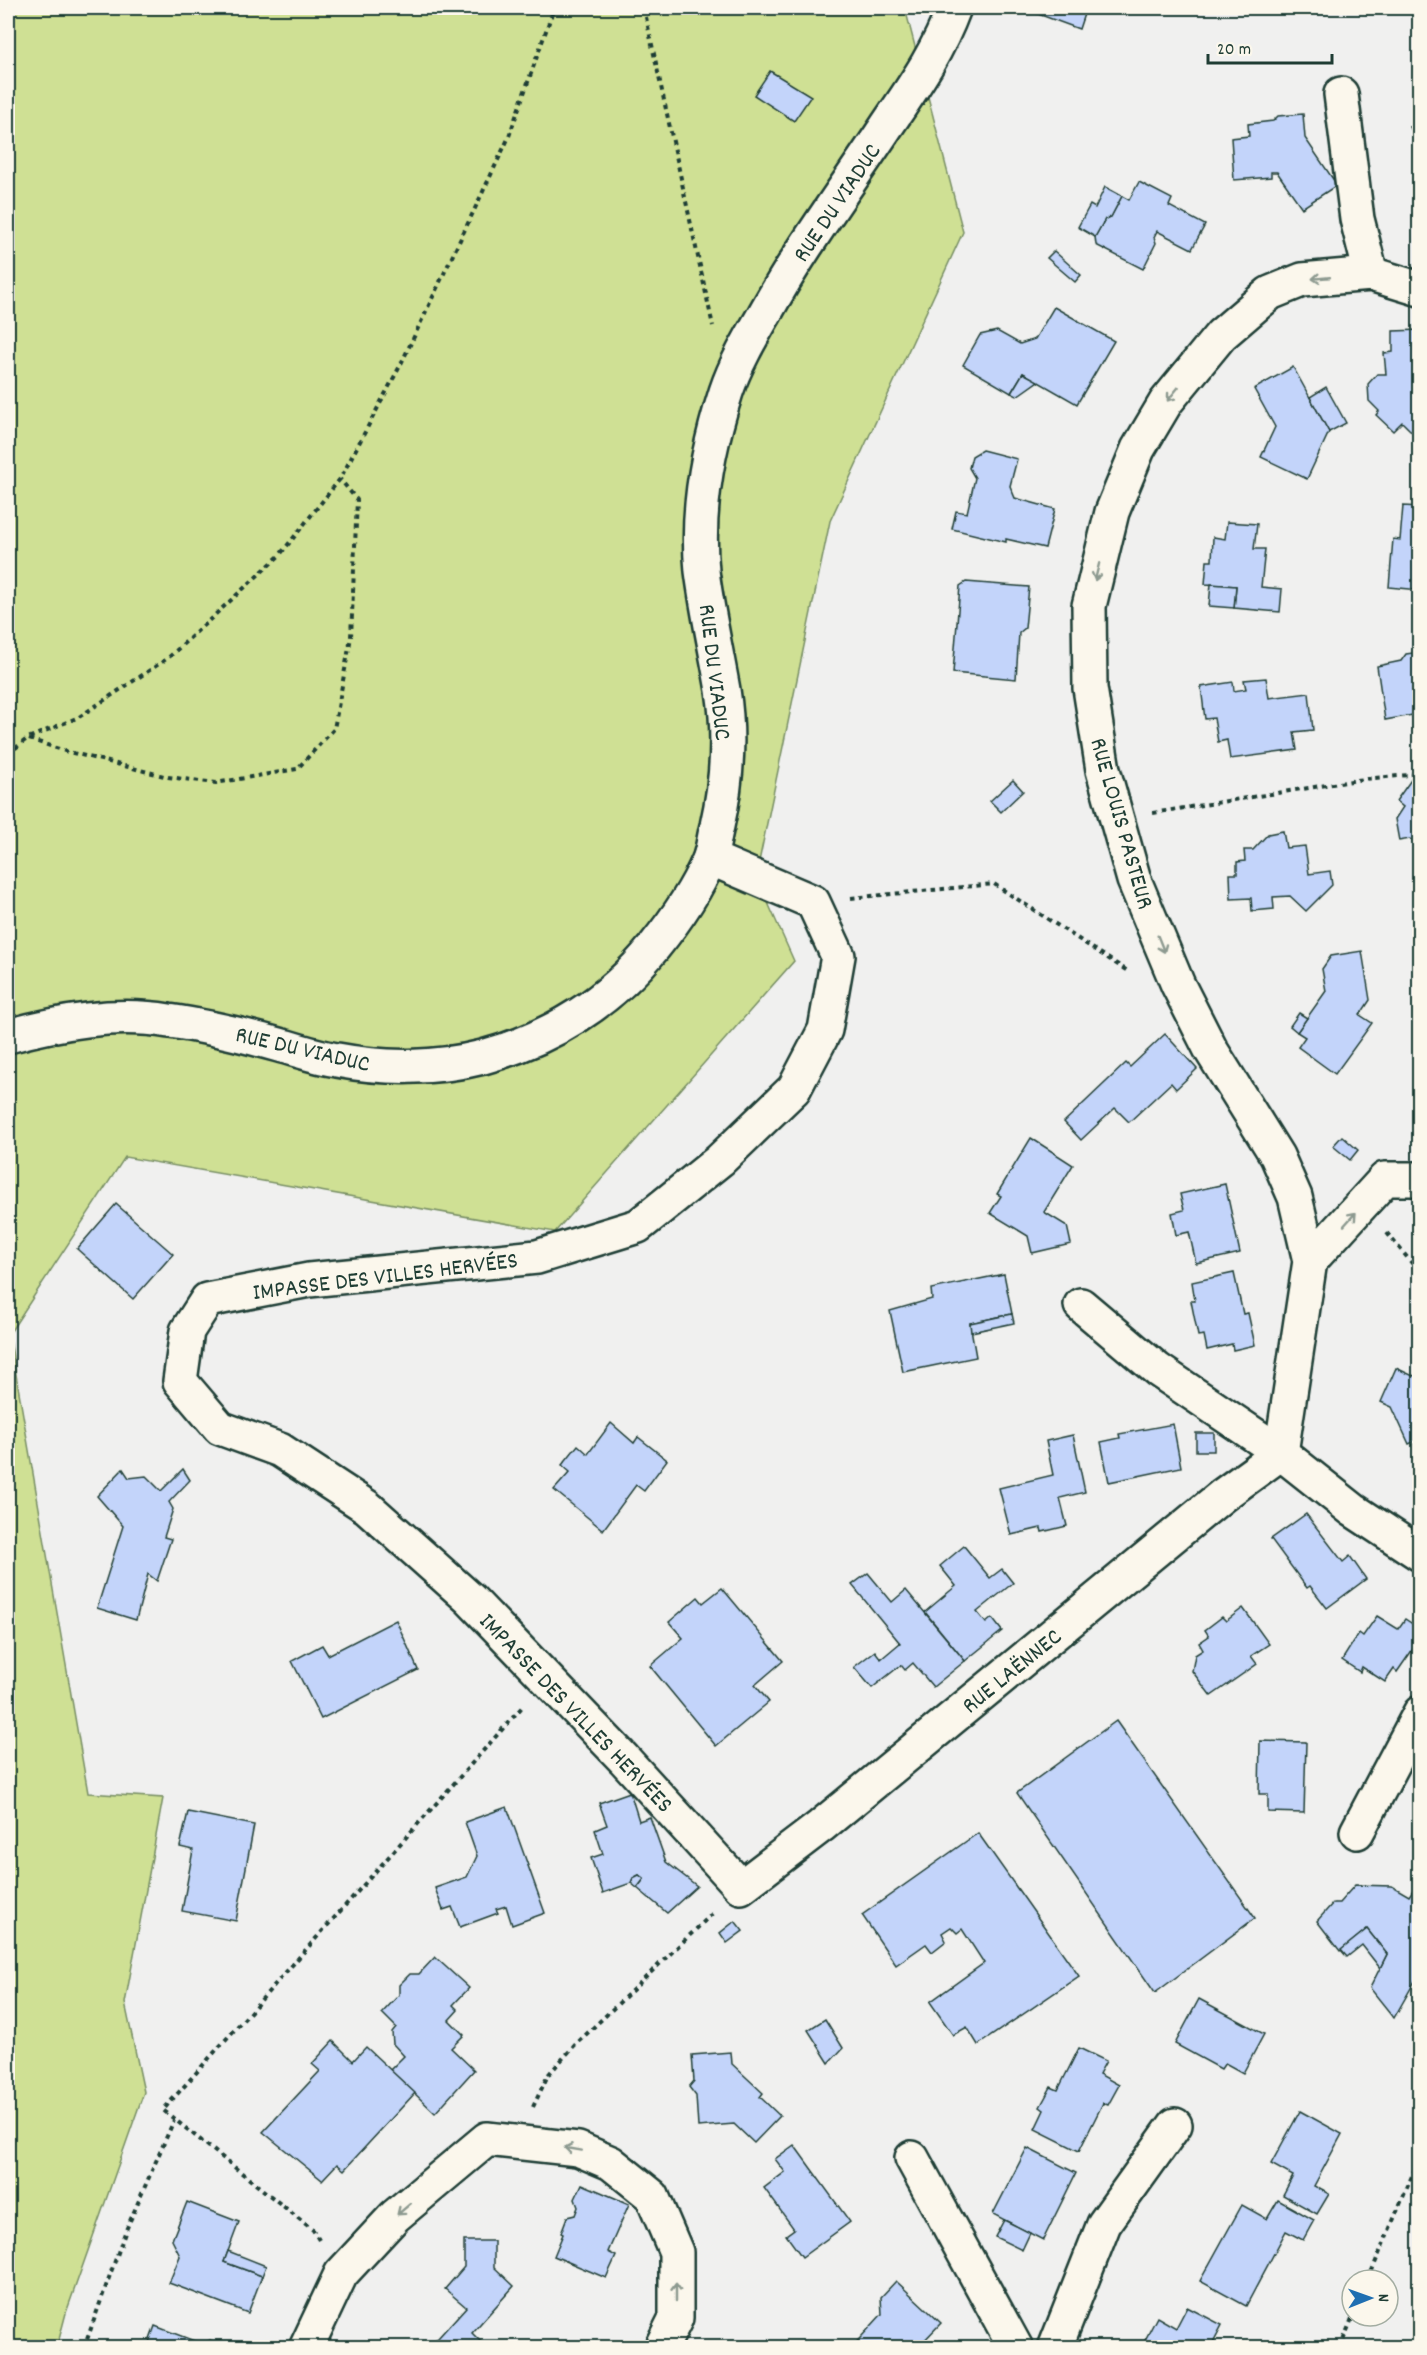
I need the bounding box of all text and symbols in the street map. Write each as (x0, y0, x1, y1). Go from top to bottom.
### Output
scale bar (1208, 27, 1332, 65)
text: 20 m (1217, 38, 1251, 63)
street label: RUE DU VIADUC (786, 137, 891, 270)
one-way arrow (1312, 273, 1332, 284)
one-way arrow (1166, 386, 1179, 402)
one-way arrow (1091, 562, 1102, 581)
street label: RUE DU VIADUC (688, 602, 738, 743)
street label: RUE LOUIS PASTEUR (1079, 734, 1161, 913)
one-way arrow (1156, 935, 1167, 953)
street label: RUE DU VIADUC (232, 1019, 373, 1083)
one-way arrow (1343, 1211, 1357, 1226)
street label: IMPASSE DES VILLES HERVÉES (251, 1245, 520, 1311)
street label: IMPASSE DES VILLES HERVÉES (470, 1606, 680, 1822)
street label: RUE LAËNNEC (956, 1621, 1070, 1723)
one-way arrow (563, 2143, 583, 2154)
one-way arrow (396, 2202, 412, 2215)
north arrow (1340, 2268, 1400, 2328)
one-way arrow (670, 2283, 682, 2303)
text: N (1371, 2294, 1394, 2302)

